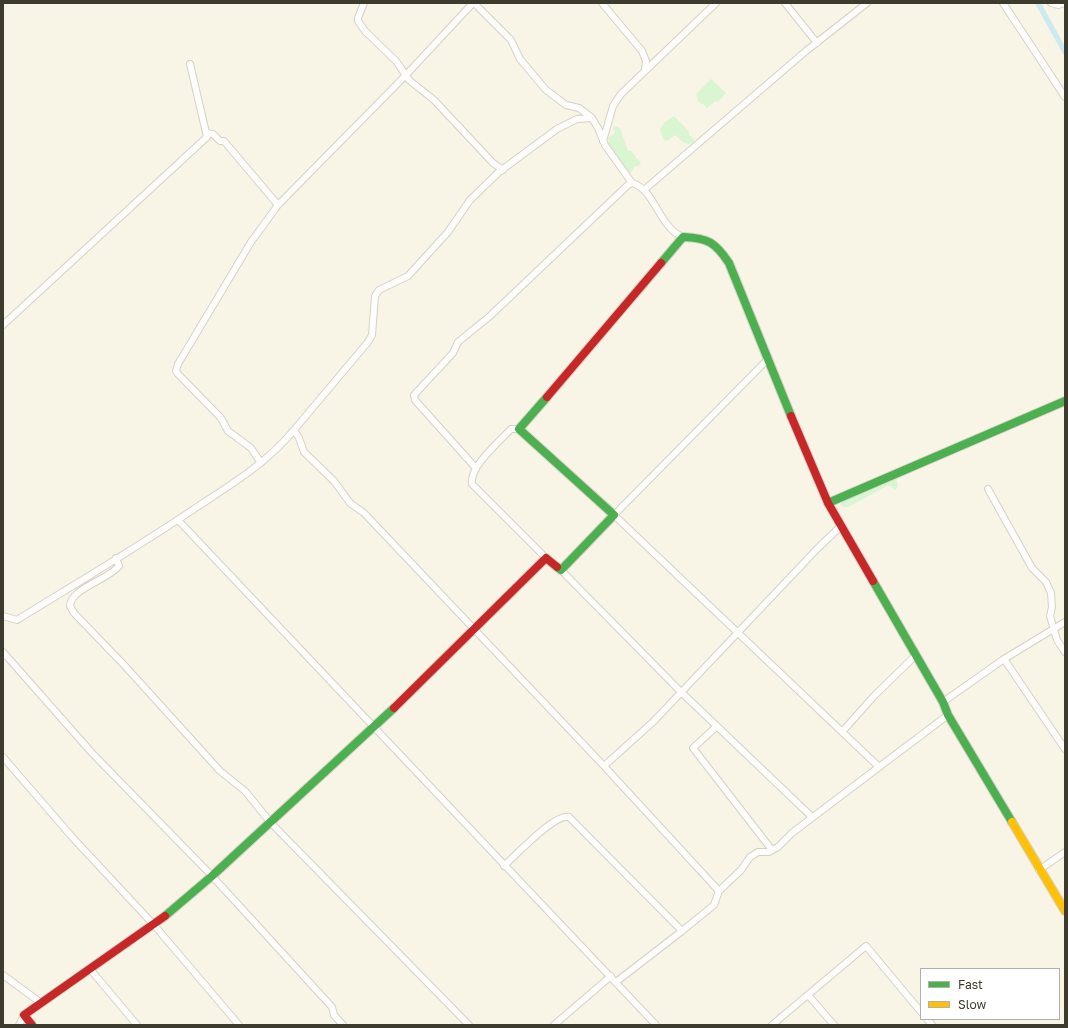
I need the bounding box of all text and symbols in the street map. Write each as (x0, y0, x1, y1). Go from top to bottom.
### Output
legend (920, 968, 1060, 1020)
text: Fast (958, 977, 983, 992)
text: Slow (958, 997, 986, 1012)

